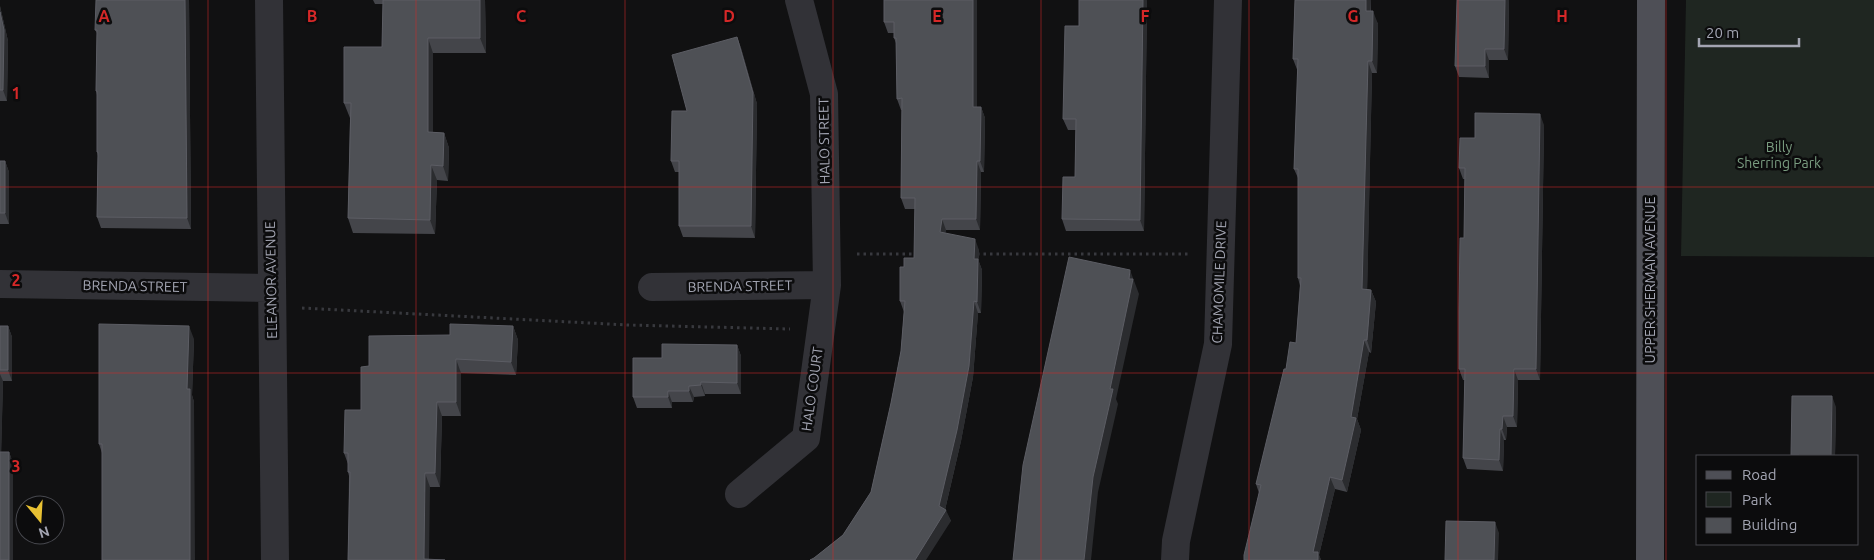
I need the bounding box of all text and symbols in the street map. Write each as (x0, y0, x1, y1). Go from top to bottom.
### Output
text: A (98, 7, 110, 25)
text: B (307, 7, 317, 25)
text: C (516, 7, 526, 25)
text: D (723, 7, 735, 25)
text: E (932, 7, 942, 25)
text: F (1141, 7, 1150, 25)
text: G (1347, 7, 1359, 25)
text: H (1556, 7, 1568, 25)
scale bar (1699, 15, 1799, 47)
text: 20 m (1706, 24, 1739, 41)
text: 1 (11, 84, 21, 102)
street label: HALO STREET (815, 97, 833, 185)
park label: Billy Sherring Park (1737, 139, 1821, 171)
street label: UPPER SHERMAN AVENUE (1642, 196, 1658, 363)
street label: CHAMOMILE DRIVE (1209, 220, 1229, 344)
street label: ELEANOR AVENUE (262, 221, 280, 339)
text: 2 (11, 271, 21, 289)
street label: BRENDA STREET (82, 277, 188, 295)
street label: BRENDA STREET (687, 277, 793, 295)
street label: HALO COURT (798, 346, 826, 432)
legend (1696, 455, 1859, 545)
text: 3 (11, 457, 21, 475)
text: Road (1742, 466, 1777, 483)
text: Park (1742, 491, 1772, 508)
north arrow (15, 495, 65, 545)
text: Building (1742, 516, 1797, 533)
text: N (37, 523, 51, 542)

